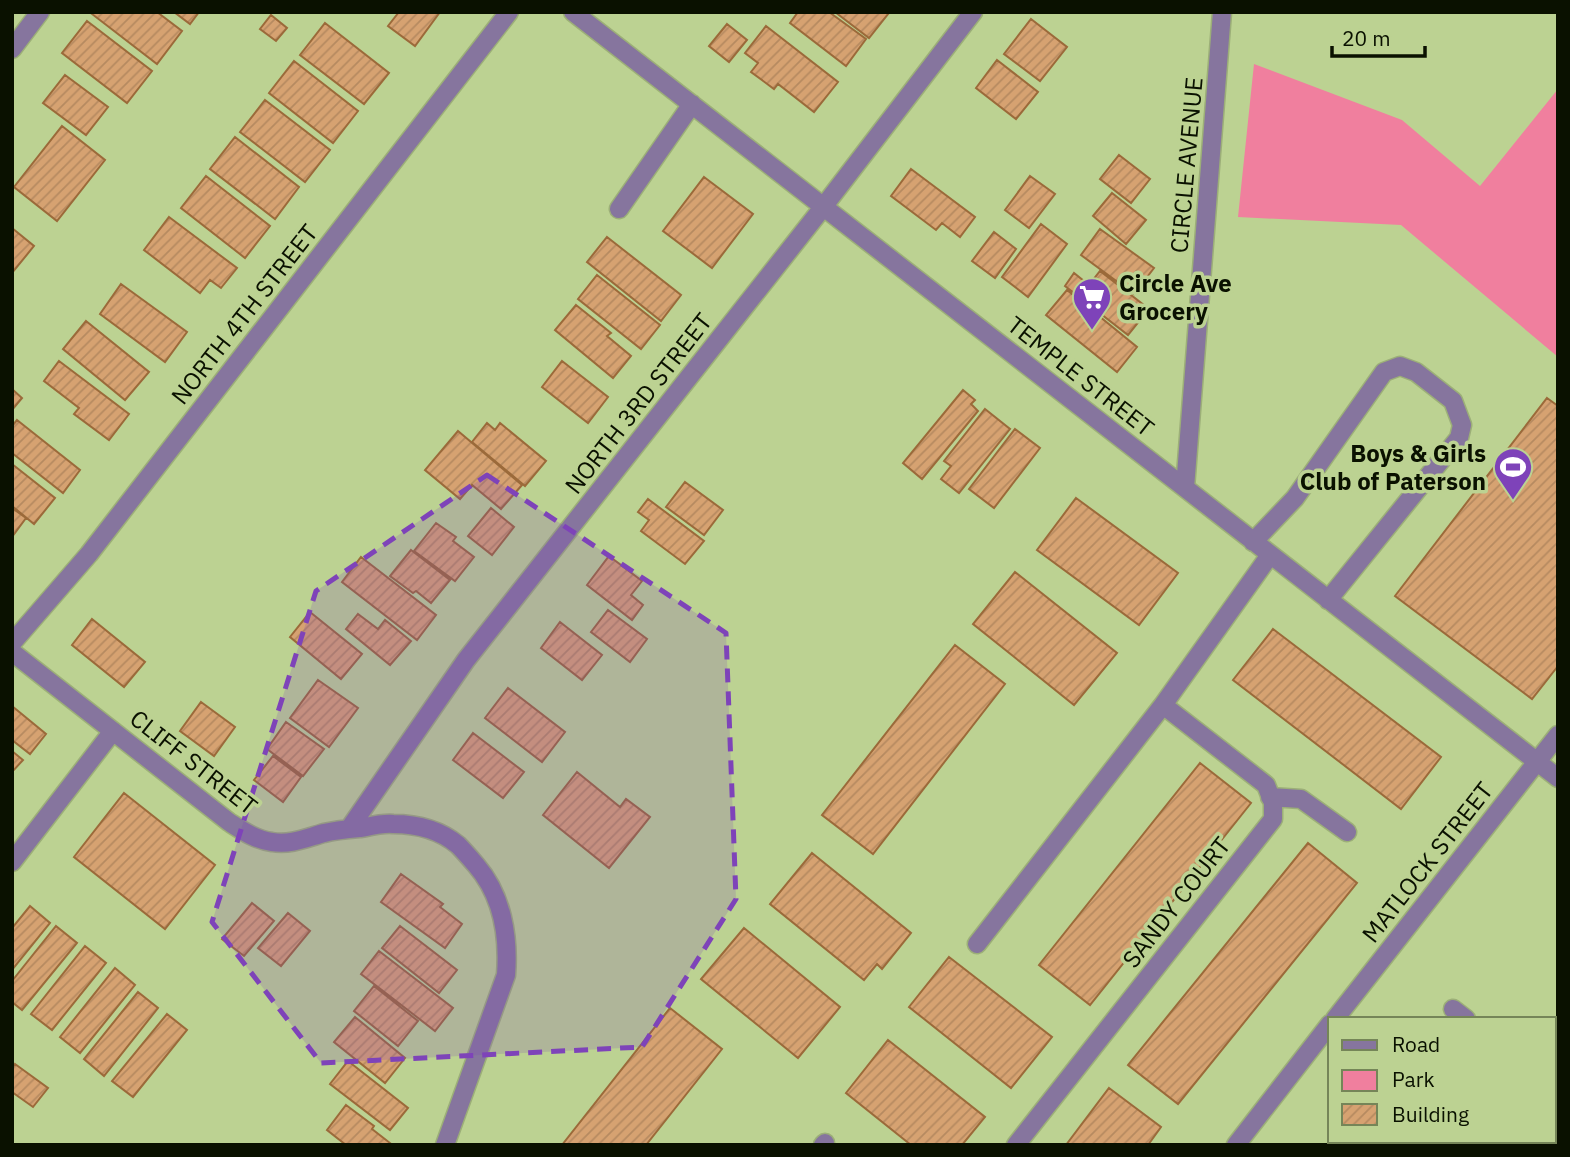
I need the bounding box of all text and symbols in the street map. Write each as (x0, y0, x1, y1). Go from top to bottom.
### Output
scale bar (1332, 14, 1425, 58)
text: 20 m (1342, 24, 1391, 52)
street label: CIRCLE AVENUE (1162, 76, 1210, 254)
street label: NORTH 4TH STREET (164, 217, 325, 411)
place label: Circle Ave Grocery (1119, 267, 1232, 327)
supermarket icon: Circle Ave Grocery (1071, 276, 1113, 331)
street label: NORTH 3RD STREET (557, 306, 719, 500)
street label: TEMPLE STREET (1001, 309, 1161, 444)
place label: Boys & Girls Club of Paterson (1300, 437, 1486, 497)
sports icon: Boys & Girls Club of Paterson (1492, 446, 1534, 501)
street label: CLIFF STREET (124, 702, 265, 822)
street label: MATLOCK STREET (1354, 775, 1500, 949)
street label: SANDY COURT (1115, 830, 1237, 974)
legend (1328, 1017, 1556, 1143)
text: Road (1392, 1030, 1440, 1058)
text: Park (1392, 1065, 1435, 1093)
text: Building (1392, 1100, 1469, 1128)

